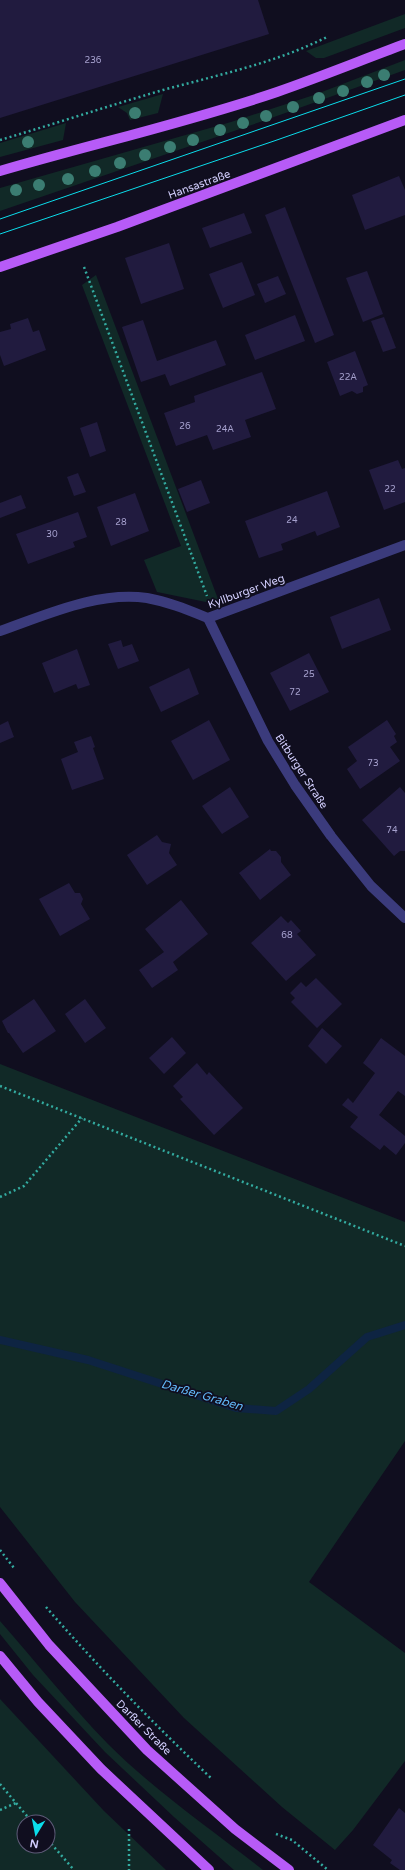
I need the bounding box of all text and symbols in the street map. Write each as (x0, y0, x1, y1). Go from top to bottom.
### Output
house number: 236 (85, 55, 102, 66)
street label: Hansastraße (166, 167, 232, 202)
house number: 22A (339, 372, 357, 383)
house number: 26 (179, 421, 191, 432)
house number: 24A (216, 424, 234, 435)
house number: 22 (384, 484, 396, 495)
house number: 24 (286, 515, 298, 526)
house number: 28 (115, 517, 127, 528)
house number: 30 (46, 529, 58, 540)
street label: Kyllburger Weg (206, 572, 286, 611)
house number: 25 (303, 669, 315, 680)
house number: 72 (289, 687, 301, 698)
street label: Bitburger Straße (273, 731, 331, 811)
house number: 73 (367, 758, 379, 769)
house number: 74 (386, 825, 398, 836)
house number: 68 (281, 930, 293, 941)
water label: Darßer Graben (160, 1377, 245, 1414)
street label: Darßer Straße (113, 1697, 174, 1758)
north arrow (16, 1814, 56, 1854)
text: N (29, 1836, 40, 1851)

